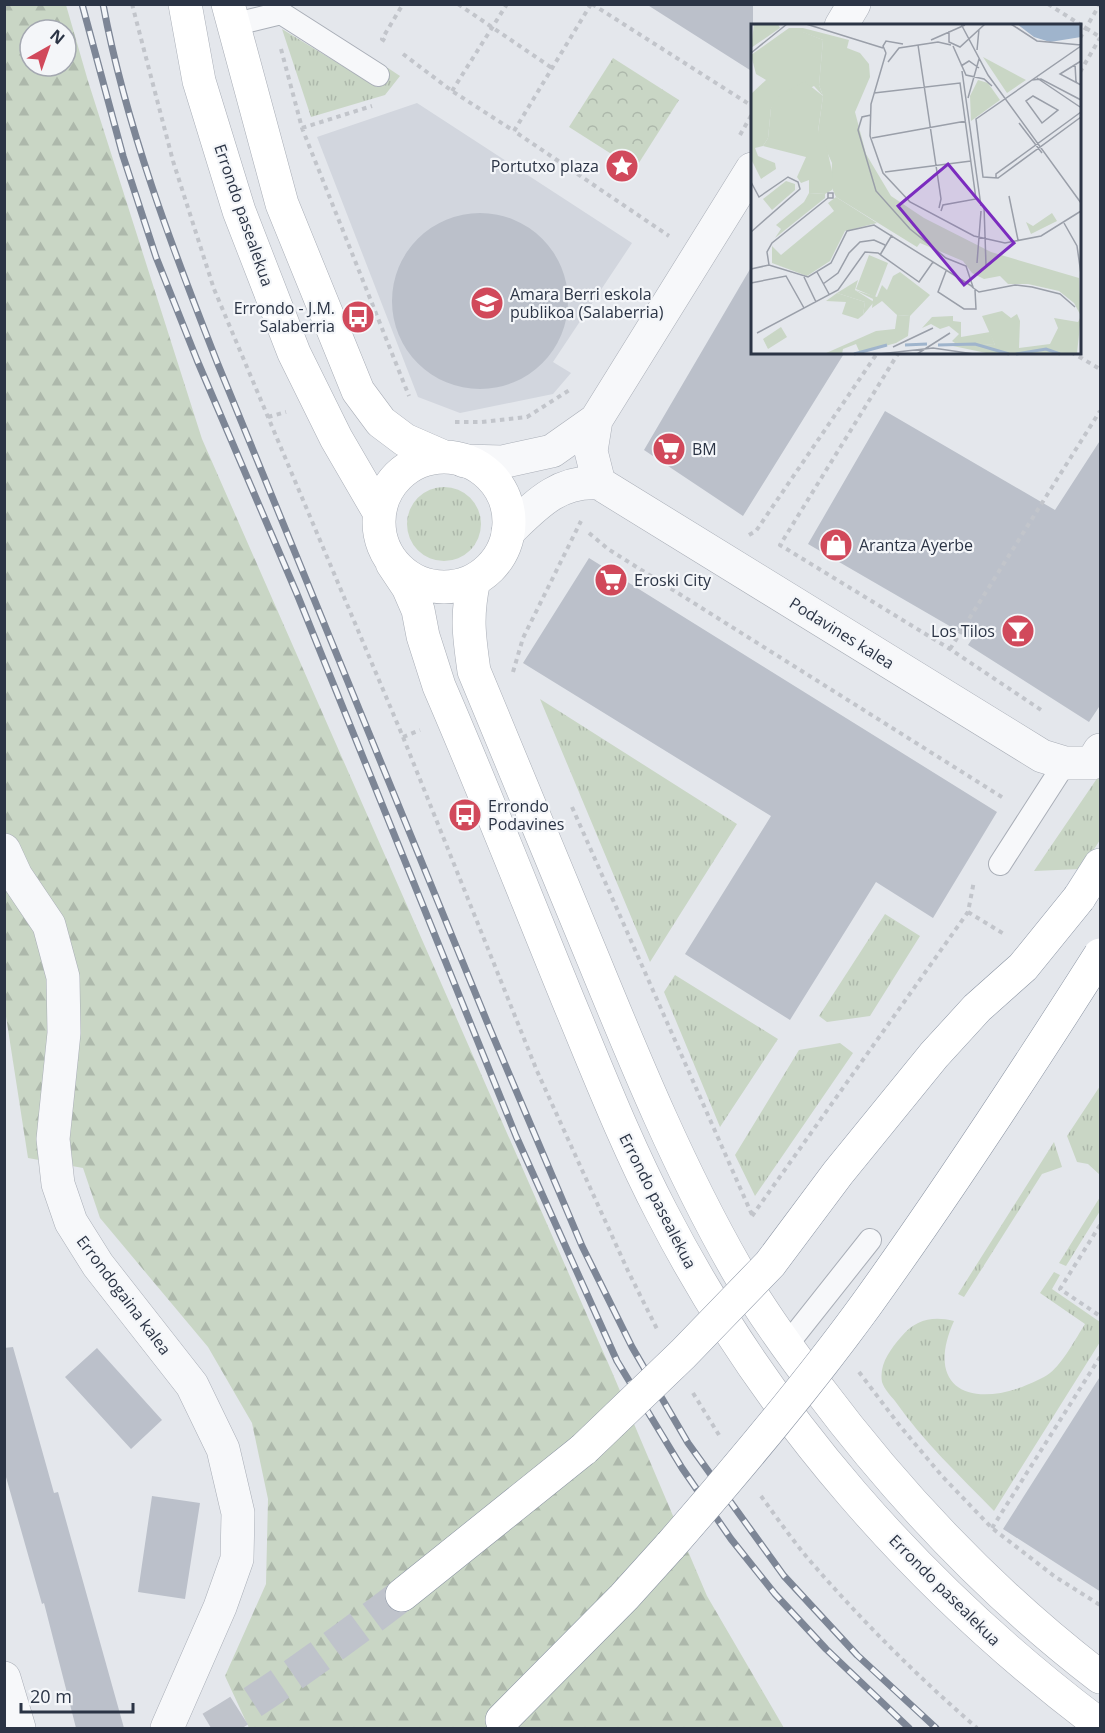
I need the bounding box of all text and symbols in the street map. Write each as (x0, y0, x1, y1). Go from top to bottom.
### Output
north arrow (18, 18, 78, 78)
text: N (46, 24, 70, 49)
inset map (751, 24, 1081, 354)
street label: Errondo pasealekua (209, 141, 279, 289)
place icon: Portutxo plaza (604, 148, 640, 184)
place label: Portutxo plaza (491, 155, 599, 177)
place label: Amara Berri eskola publikoa (Salaberria) (510, 283, 664, 323)
school or university icon: Amara Berri eskola publikoa (Salaberria) (469, 285, 505, 321)
place label: Errondo - J.M. Salaberria (234, 297, 335, 337)
bus stop icon: Errondo - J.M. Salaberria (340, 299, 376, 335)
supermarket icon: BM (651, 431, 687, 467)
place label: BM (692, 438, 717, 460)
shop icon: Arantza Ayerbe (818, 527, 854, 563)
place label: Arantza Ayerbe (859, 534, 973, 556)
supermarket icon: Eroski City (593, 562, 629, 598)
place label: Eroski City (634, 569, 712, 591)
street label: Podavines kalea (785, 592, 899, 674)
bar icon: Los Tilos (1000, 613, 1036, 649)
place label: Los Tilos (931, 620, 995, 642)
place label: Errondo Podavines (488, 795, 564, 835)
bus stop icon: Errondo Podavines (447, 797, 483, 833)
street label: Errondo pasealekua (614, 1129, 702, 1273)
street label: Errondogaina kalea (72, 1231, 176, 1359)
street label: Errondo pasealekua (884, 1529, 1006, 1651)
scale bar (21, 1676, 134, 1714)
text: 20 m (30, 1684, 72, 1708)

